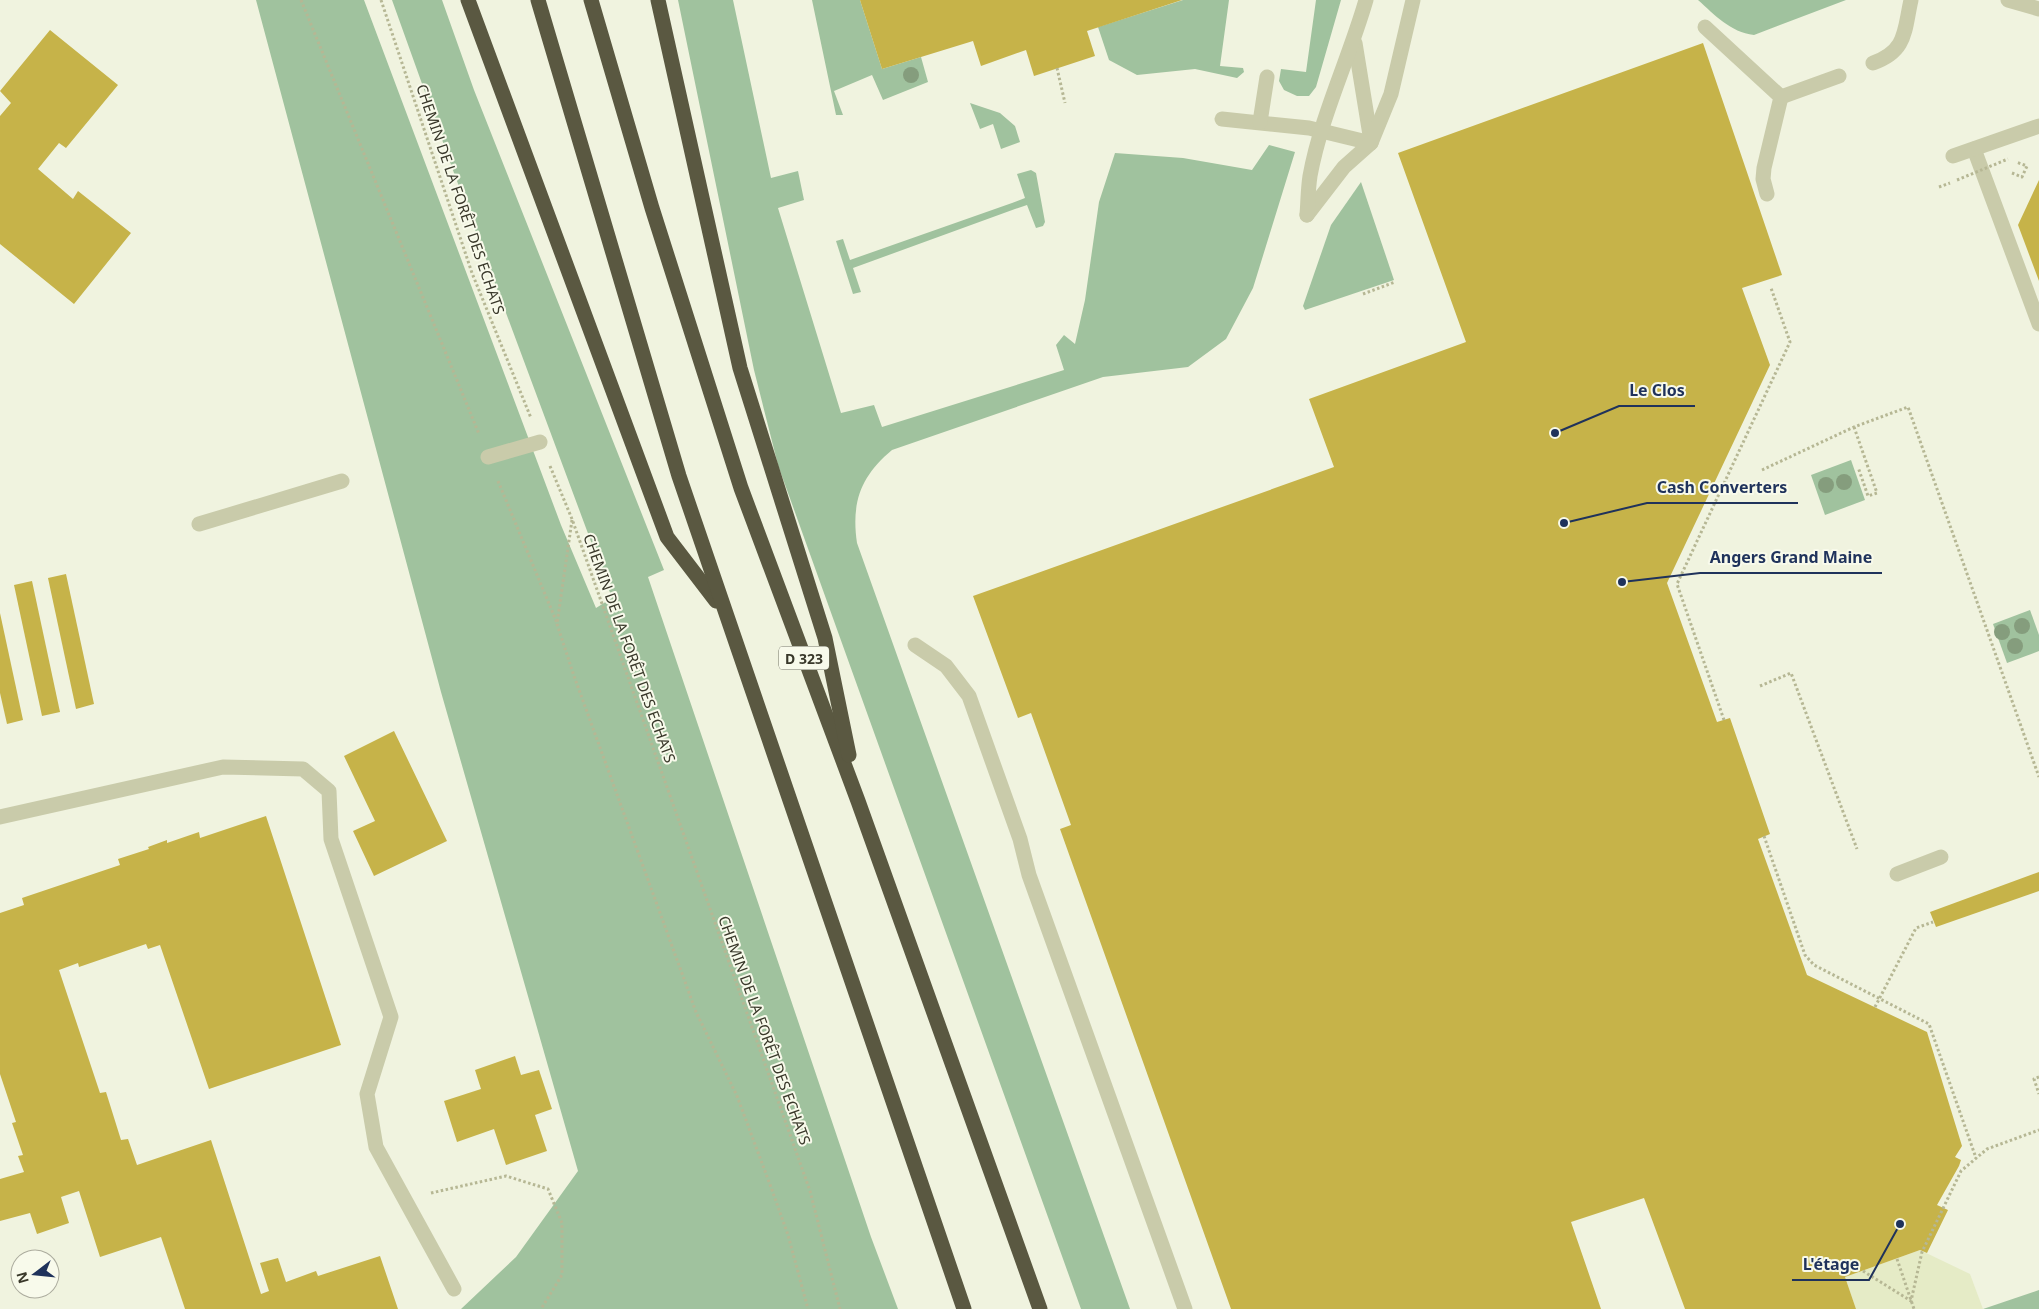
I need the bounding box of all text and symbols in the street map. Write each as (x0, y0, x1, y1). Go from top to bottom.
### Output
street label: CHEMIN DE LA FORÊT DES ECHATS (412, 81, 510, 317)
callout: Le Clos (1619, 375, 1695, 406)
text: Le Clos (1629, 379, 1685, 401)
callout: Cash Converters (1647, 472, 1798, 503)
text: Cash Converters (1657, 476, 1787, 498)
street label: CHEMIN DE LA FORÊT DES ECHATS (579, 531, 681, 765)
callout: Angers Grand Maine (1700, 542, 1882, 573)
text: Angers Grand Maine (1710, 546, 1872, 568)
road number: D 323 (779, 646, 829, 670)
street label: CHEMIN DE LA FORÊT DES ECHATS (714, 913, 816, 1147)
north arrow (10, 1249, 60, 1299)
callout: L'étage (1792, 1249, 1869, 1280)
text: L'étage (1803, 1253, 1859, 1275)
text: N (11, 1270, 33, 1286)

